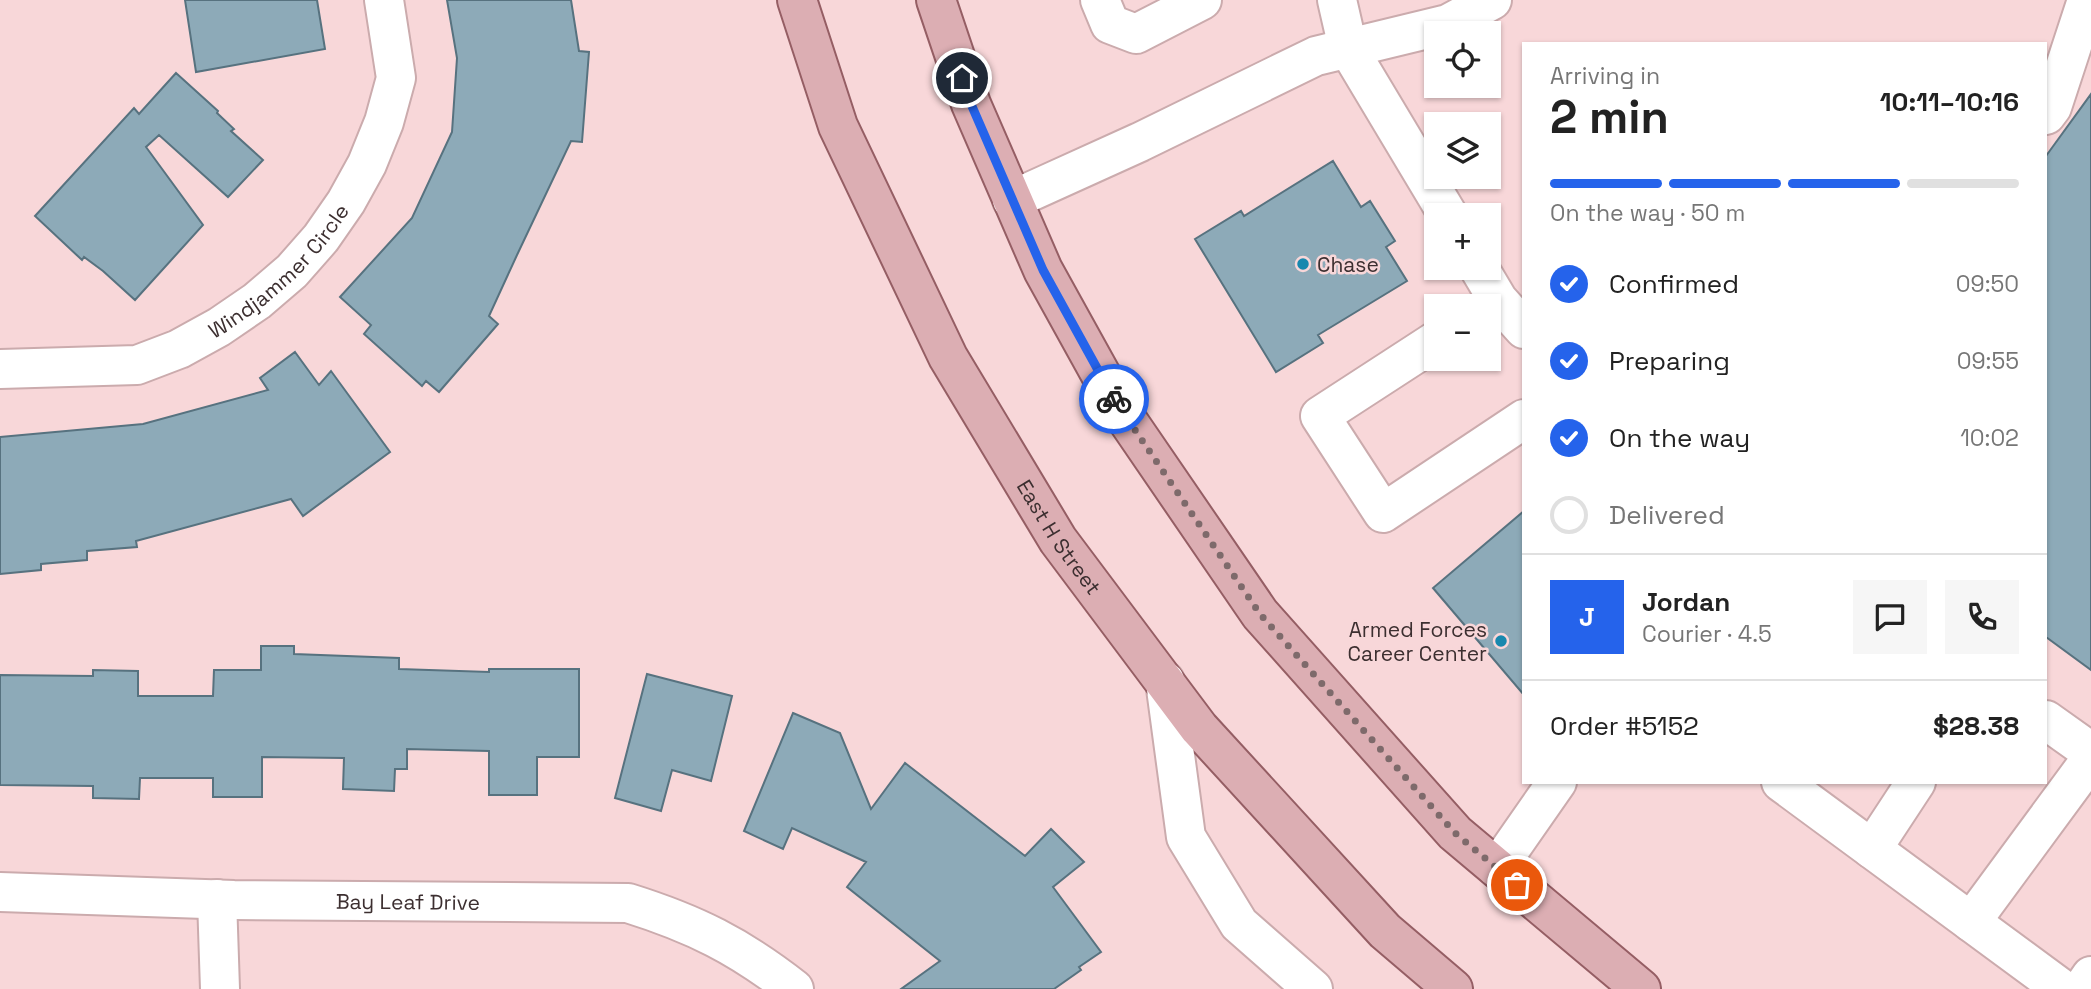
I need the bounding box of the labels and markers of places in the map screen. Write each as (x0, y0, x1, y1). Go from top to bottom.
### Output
pin (932, 48, 992, 108)
place label: Chase (1317, 251, 1379, 278)
marker: Chase (1295, 256, 1311, 272)
place label: Armed Forces Career Center (1348, 616, 1487, 667)
marker: Armed Forces Career Center (1493, 633, 1509, 649)
pin (1487, 855, 1547, 915)

